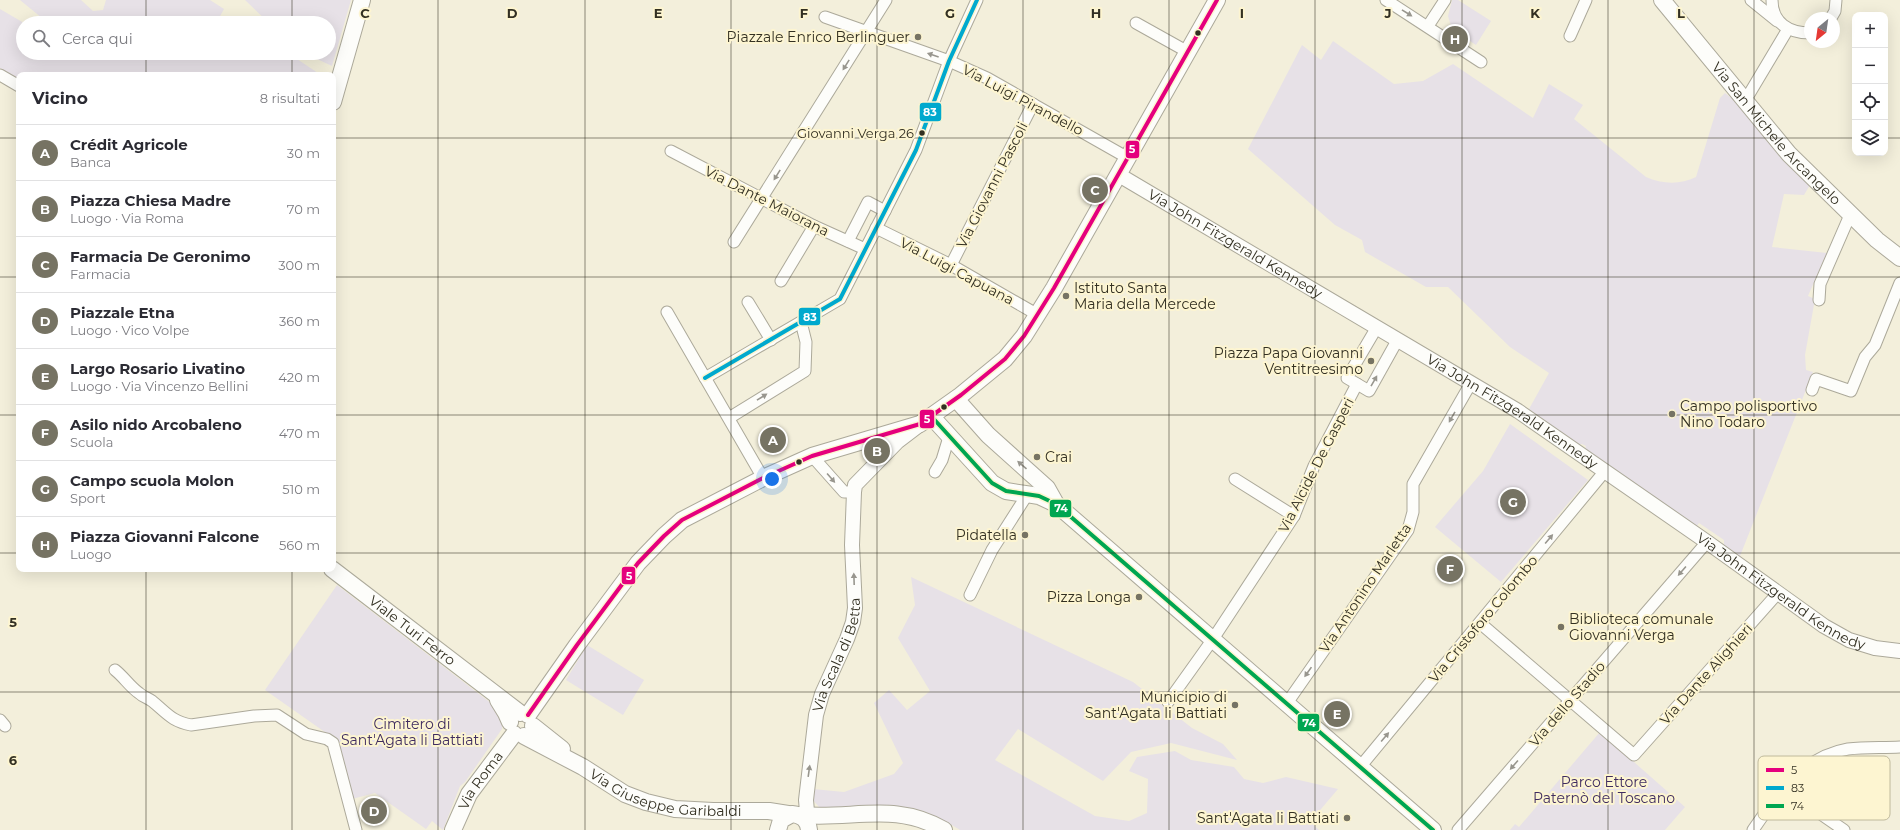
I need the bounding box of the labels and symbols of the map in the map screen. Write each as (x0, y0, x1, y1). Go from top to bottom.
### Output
text: C (360, 5, 370, 21)
text: D (507, 5, 518, 21)
text: E (654, 5, 663, 21)
text: F (800, 5, 808, 21)
text: G (945, 5, 955, 21)
text: H (1091, 5, 1101, 21)
text: I (1240, 5, 1244, 21)
text: J (1383, 5, 1392, 21)
text: K (1530, 5, 1540, 21)
text: L (1677, 5, 1685, 21)
one-way arrow (1401, 9, 1413, 16)
north arrow (1804, 12, 1840, 48)
pin: H (1442, 24, 1468, 54)
place label: Piazzale Enrico Berlinguer (727, 28, 910, 46)
unlabelled marker (1193, 28, 1203, 38)
marker: Piazzale Enrico Berlinguer (913, 32, 923, 42)
one-way arrow (926, 52, 938, 58)
street label: Via San Michele Arcangelo (1708, 58, 1845, 209)
one-way arrow (842, 59, 849, 71)
street label: Via Luigi Pirandello (959, 61, 1087, 140)
line badge: 83 (919, 102, 942, 122)
text: 83 (923, 105, 937, 119)
street label: Via Giovanni Pascoli (952, 119, 1032, 251)
place label: Giovanni Verga 26 (797, 125, 914, 141)
marker: Giovanni Verga 26 (917, 128, 927, 138)
line badge: 5 (1125, 140, 1140, 159)
text: 5 (1129, 142, 1136, 156)
street label: Via Dante Maiorana (702, 162, 832, 240)
one-way arrow (773, 170, 781, 180)
pin: C (1082, 175, 1108, 205)
street label: Via John Fitzgerald Kennedy (1145, 185, 1326, 303)
street label: Via Luigi Capuana (897, 233, 1017, 309)
place label: Istituto Santa Maria della Mercede (1074, 279, 1216, 313)
marker: Istituto Santa Maria della Mercede (1061, 291, 1071, 301)
line badge: 83 (798, 307, 821, 326)
text: 83 (803, 310, 817, 324)
place label: Piazza Papa Giovanni Ventitreesimo (1214, 344, 1363, 378)
street label: Via John Fitzgerald Kennedy (1424, 350, 1602, 473)
marker: Piazza Papa Giovanni Ventitreesimo (1366, 356, 1376, 366)
one-way arrow (1371, 375, 1378, 387)
one-way arrow (756, 394, 768, 401)
street label: Via Alcide De Gasperi (1274, 395, 1358, 535)
place label: Campo polisportivo Nino Todaro (1680, 397, 1817, 431)
unlabelled marker (939, 402, 949, 412)
line badge: 5 (919, 409, 935, 429)
marker: Campo polisportivo Nino Todaro (1667, 409, 1677, 419)
one-way arrow (1448, 411, 1455, 423)
text: 5 (924, 412, 931, 426)
pin: A (760, 425, 786, 455)
pin: B (864, 436, 890, 466)
place label: Crai (1045, 448, 1072, 466)
marker: Crai (1032, 452, 1042, 462)
unlabelled marker (794, 457, 804, 467)
one-way arrow (1017, 461, 1026, 470)
your location (762, 469, 782, 489)
one-way arrow (827, 472, 836, 483)
pin: G (1500, 487, 1526, 517)
line badge: 74 (1049, 499, 1072, 518)
text: 74 (1054, 501, 1068, 515)
street label: Via Antonino Marletta (1315, 520, 1415, 656)
place label: Pidatella (956, 526, 1017, 544)
street label: Via John Fitzgerald Kennedy (1693, 529, 1868, 654)
marker: Pidatella (1020, 530, 1030, 540)
one-way arrow (1544, 534, 1553, 545)
street label: Via Cristoforo Colombo (1424, 551, 1542, 686)
pin: F (1437, 554, 1463, 584)
line badge: 5 (621, 566, 636, 585)
one-way arrow (1677, 566, 1686, 576)
text: 5 (626, 569, 633, 583)
one-way arrow (850, 573, 857, 585)
place label: Pizza Longa (1047, 588, 1131, 606)
street label: Viale Turi Ferro (365, 591, 459, 669)
marker: Pizza Longa (1134, 592, 1144, 602)
street label: Via Scala di Betta (808, 597, 864, 714)
place label: Biblioteca comunale Giovanni Verga (1569, 610, 1714, 644)
text: 5 (9, 614, 17, 630)
street label: Via Dante Alighieri (1656, 620, 1756, 728)
marker: Biblioteca comunale Giovanni Verga (1556, 622, 1566, 632)
street label: Via dello Stadio (1525, 657, 1609, 750)
one-way arrow (1304, 667, 1312, 677)
place label: Municipio di Sant'Agata li Battiati (1085, 688, 1227, 722)
pin: E (1324, 699, 1350, 729)
marker: Municipio di Sant'Agata li Battiati (1230, 700, 1240, 710)
line badge: 74 (1297, 713, 1320, 732)
park label: Cimitero di Sant'Agata li Battiati (341, 715, 483, 749)
text: 74 (1302, 716, 1316, 730)
one-way arrow (1381, 731, 1390, 742)
street label: Via Roma (454, 748, 507, 812)
text: 6 (9, 752, 18, 768)
legend (1758, 756, 1890, 820)
one-way arrow (1510, 759, 1519, 770)
text: 5 (1791, 763, 1797, 777)
street label: Via Giuseppe Garibaldi (586, 765, 742, 820)
one-way arrow (806, 765, 812, 777)
park label: Parco Ettore Paternò del Toscano (1533, 773, 1675, 807)
text: 83 (1791, 781, 1804, 795)
pin: D (361, 796, 387, 826)
text: 74 (1791, 799, 1805, 813)
place label: Sant'Agata li Battiati (1197, 809, 1339, 827)
marker: Sant'Agata li Battiati (1342, 813, 1352, 823)

